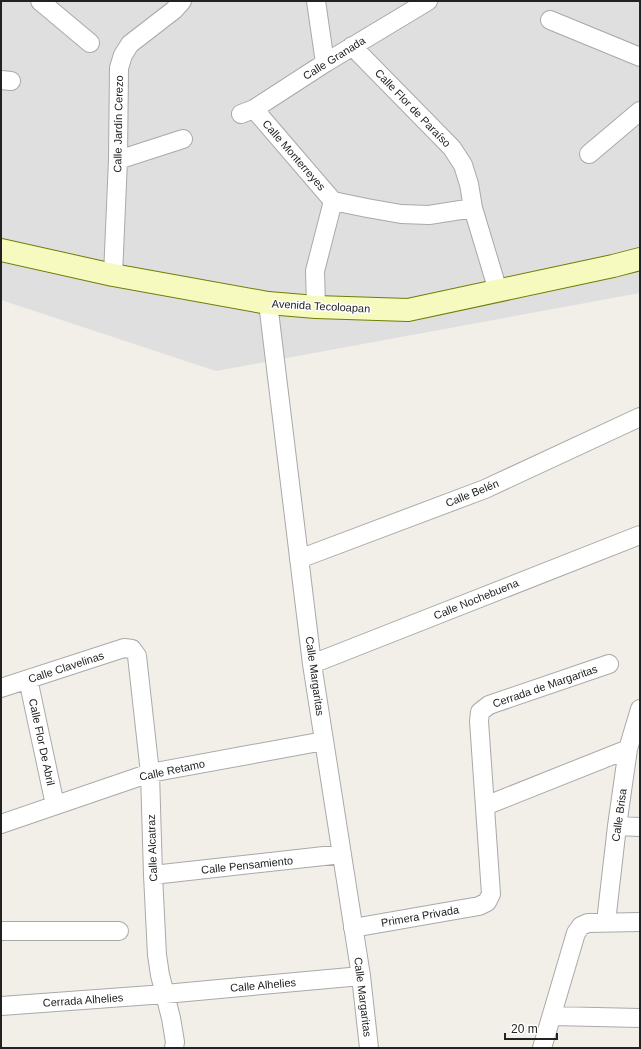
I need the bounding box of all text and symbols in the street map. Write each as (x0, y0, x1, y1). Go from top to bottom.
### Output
street label: Calle Granada (301, 34, 368, 82)
street label: Calle Flor de Paraíso (373, 67, 453, 149)
street label: Calle Jardín Cerezo (111, 75, 125, 173)
street label: Calle Monterreyes (260, 117, 328, 193)
street label: Avenida Tecoloapan (271, 297, 371, 315)
street label: Calle Belén (444, 477, 500, 509)
street label: Calle Nochebuena (432, 576, 521, 622)
street label: Calle Margaritas (303, 636, 327, 717)
street label: Calle Clavelinas (27, 649, 106, 685)
street label: Cerrada de Margaritas (491, 662, 599, 710)
street label: Calle Flor De Abril (27, 697, 57, 787)
street label: Calle Retamo (138, 757, 206, 783)
street label: Calle Brisa (609, 787, 629, 842)
street label: Calle Alcatraz (145, 814, 159, 882)
street label: Calle Pensamiento (200, 854, 294, 876)
street label: Primera Privada (380, 903, 461, 929)
street label: Calle Margaritas (352, 957, 374, 1038)
street label: Calle Alhelies (230, 976, 297, 994)
street label: Cerrada Alhelies (42, 991, 124, 1009)
scale bar (505, 1015, 557, 1041)
text: 20 m (511, 1022, 538, 1036)

